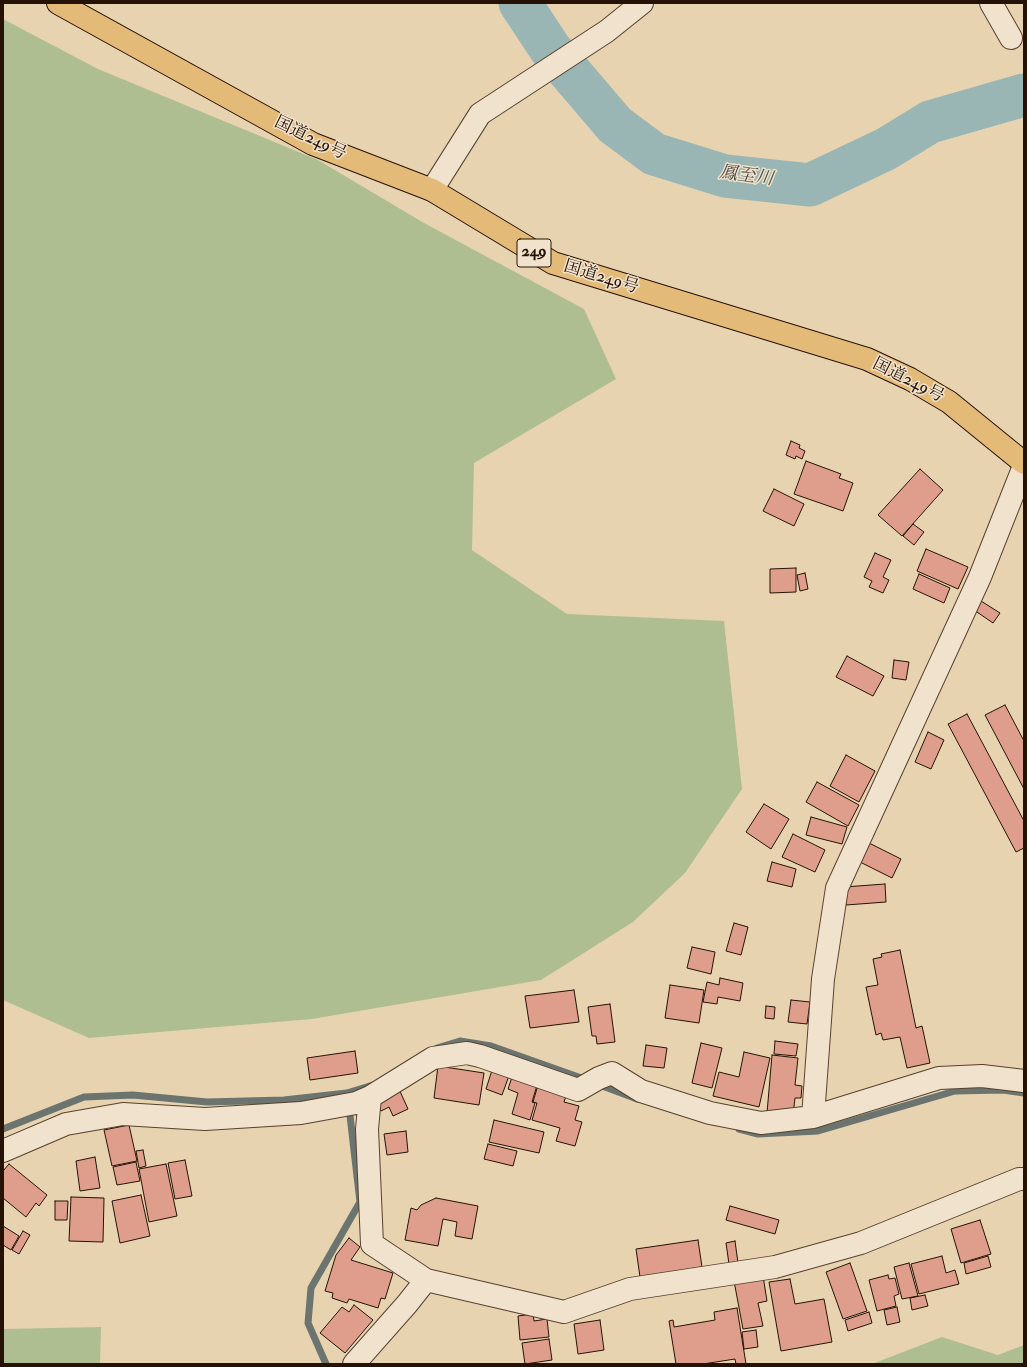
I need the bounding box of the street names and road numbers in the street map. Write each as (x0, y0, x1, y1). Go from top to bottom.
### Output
street label: 国道249号 (271, 113, 349, 165)
road number: 249 (517, 239, 551, 267)
street label: 国道249号 (561, 257, 641, 299)
street label: 国道249号 (869, 354, 947, 408)

